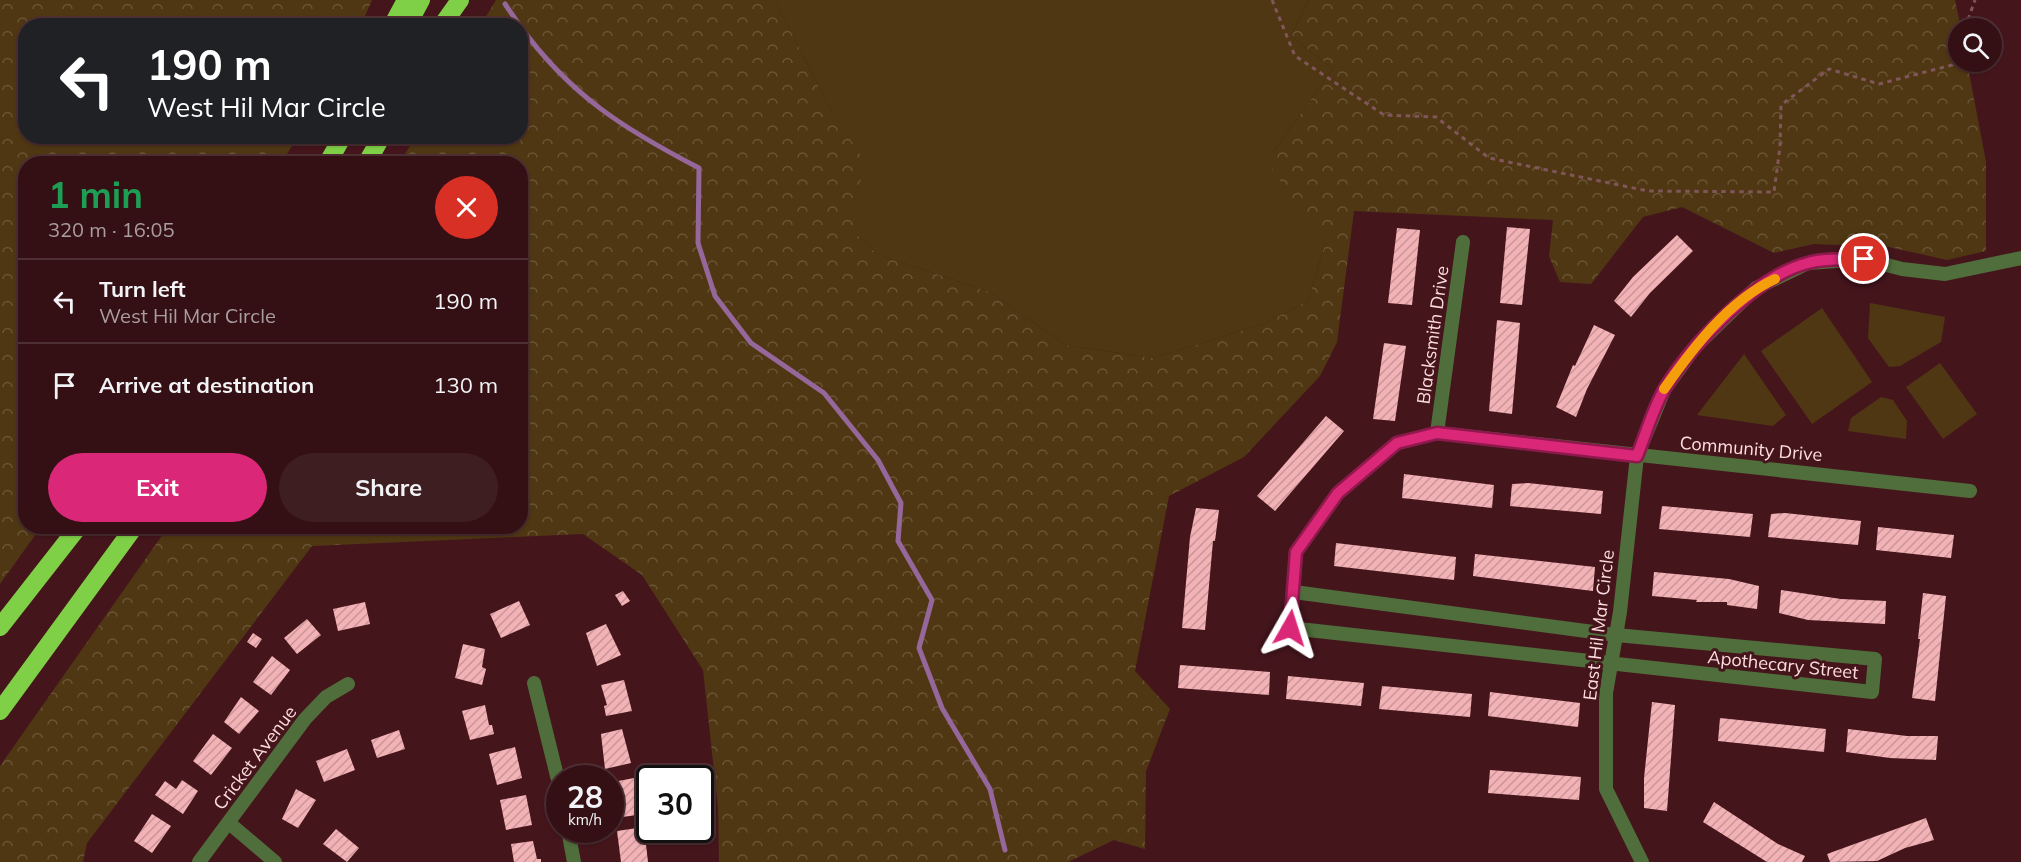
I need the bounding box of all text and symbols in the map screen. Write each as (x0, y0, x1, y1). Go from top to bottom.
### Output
map controls (1948, 18, 2002, 72)
button: search (1948, 18, 2002, 72)
text: 190 m (147, 38, 272, 91)
icon: left (48, 42, 126, 120)
text: West Hil Mar Circle (147, 90, 386, 124)
text: 1 min (48, 172, 143, 217)
button: close (435, 176, 498, 239)
text: 320 m · 16:05 (48, 217, 174, 242)
pin (1838, 233, 1889, 284)
icon: arrive (1847, 242, 1880, 275)
street label: Blacksmith Drive (1411, 264, 1454, 406)
text: Turn left (99, 275, 186, 303)
icon: left (48, 285, 81, 318)
text: 190 m (433, 287, 498, 315)
text: West Hil Mar Circle (99, 303, 276, 328)
icon: arrive (48, 369, 81, 402)
text: Arrive at destination (99, 371, 314, 399)
text: 130 m (433, 371, 498, 399)
street label: Community Drive (1679, 431, 1823, 466)
button: Exit (48, 453, 267, 522)
button: Share (279, 453, 498, 522)
street label: East Hil Mar Circle (1578, 548, 1619, 702)
position arrow (1258, 596, 1322, 660)
street label: Apothecary Street (1706, 645, 1860, 684)
street label: Cricket Avenue (208, 701, 301, 814)
speed limit sign: 30 (636, 765, 714, 843)
text: 28 (567, 778, 603, 816)
text: km/h (568, 810, 602, 829)

